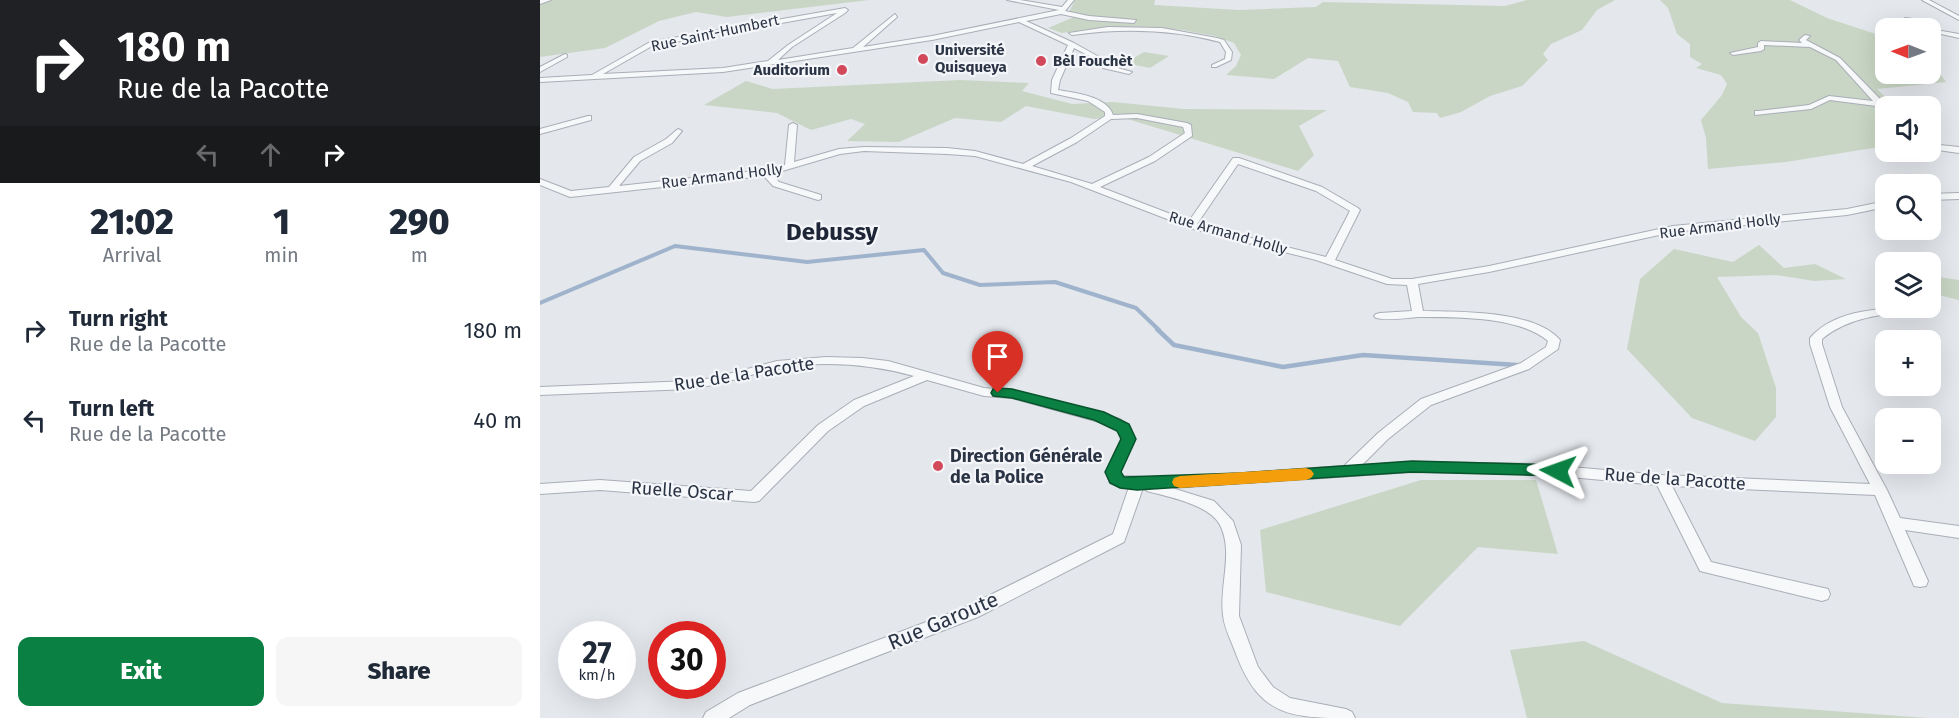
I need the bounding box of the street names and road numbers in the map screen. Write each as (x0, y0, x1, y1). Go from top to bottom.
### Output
street label: Rue Saint-Humbert (649, 11, 781, 55)
street label: Rue Armand Holly (660, 160, 784, 192)
street label: Rue Armand Holly (1167, 208, 1290, 259)
street label: Rue Armand Holly (1658, 210, 1782, 242)
street label: Rue de la Pacotte (672, 352, 816, 396)
street label: Rue de la Pacotte (1604, 463, 1746, 495)
street label: Ruelle Oscar (630, 476, 734, 506)
street label: Rue Garoute (884, 586, 1002, 656)

